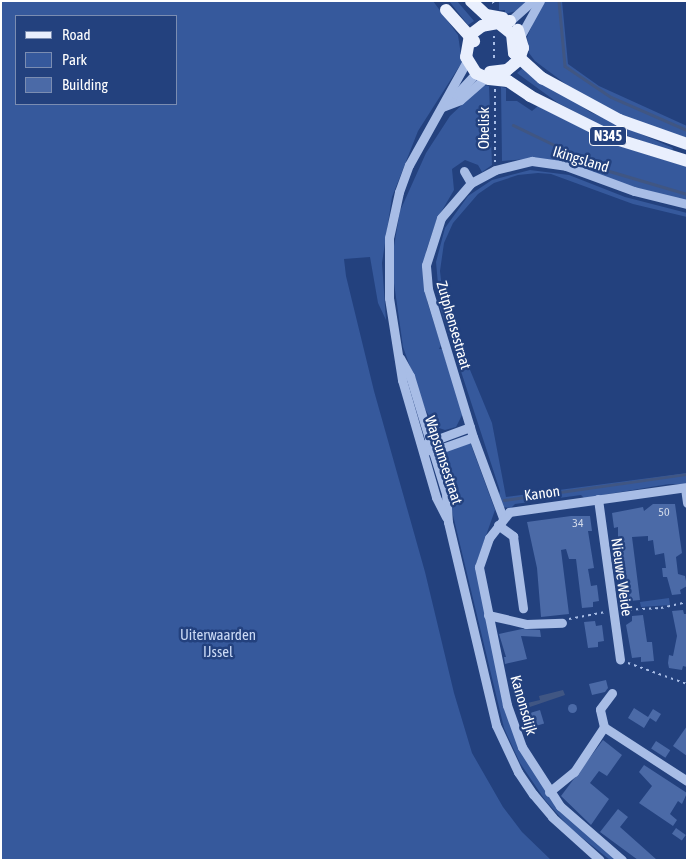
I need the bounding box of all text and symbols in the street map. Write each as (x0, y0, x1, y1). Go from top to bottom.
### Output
legend (15, 15, 178, 105)
text: Road (62, 26, 91, 43)
text: Park (62, 51, 87, 68)
text: Building (62, 76, 108, 93)
street label: Obelisk (475, 107, 493, 149)
road number: N345 (588, 124, 628, 148)
street label: Ikingsland (551, 142, 611, 176)
street label: Zutphensestraat (433, 279, 475, 371)
street label: Wapsumsestraat (421, 413, 467, 507)
street label: Kanon (523, 482, 561, 504)
house number: 50 (658, 506, 670, 520)
house number: 34 (572, 517, 584, 531)
street label: Nieuwe Weide (608, 537, 636, 617)
park label: Uiterwaarden IJssel (180, 625, 256, 660)
street label: Kanonsdijk (507, 673, 541, 737)

